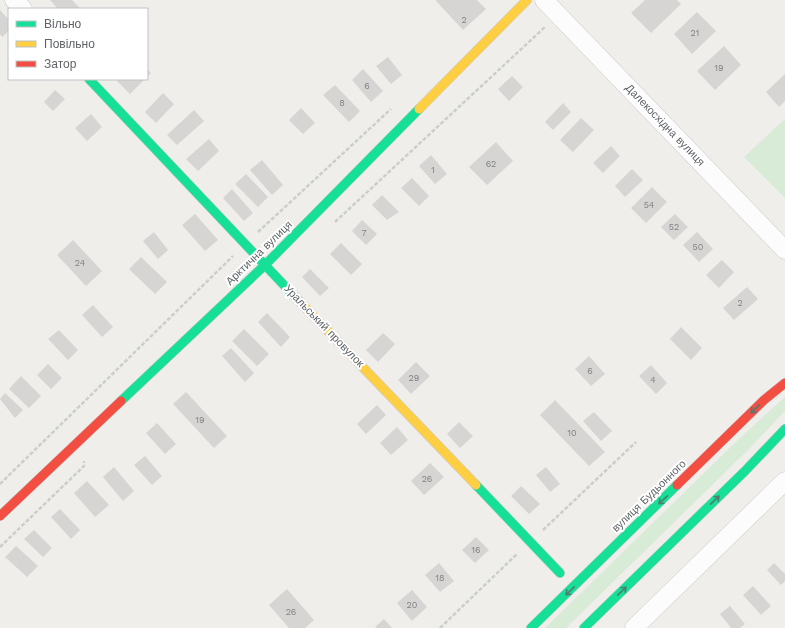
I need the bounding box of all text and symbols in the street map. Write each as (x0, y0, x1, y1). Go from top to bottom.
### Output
legend (8, 8, 148, 80)
house number: 2 (461, 15, 467, 25)
text: Вільно (44, 17, 82, 31)
house number: 21 (691, 28, 699, 38)
text: Повільно (44, 37, 95, 51)
text: Затор (44, 57, 77, 71)
house number: 19 (714, 63, 724, 73)
house number: 6 (364, 81, 370, 91)
street label: Далекосхідна вулиця (623, 81, 707, 169)
house number: 8 (339, 98, 345, 108)
house number: 62 (486, 159, 496, 169)
house number: 1 (431, 165, 435, 175)
house number: 54 (644, 200, 655, 210)
street label: Арктична вулиця (223, 218, 295, 288)
house number: 52 (669, 222, 679, 232)
house number: 7 (361, 228, 367, 238)
house number: 50 (693, 242, 704, 252)
house number: 24 (75, 258, 86, 268)
street label: Уральський провулок (281, 282, 367, 370)
house number: 2 (737, 298, 743, 308)
house number: 6 (587, 366, 593, 376)
house number: 29 (409, 373, 419, 383)
house number: 4 (650, 375, 656, 385)
one-way arrow (750, 404, 760, 414)
house number: 19 (195, 415, 205, 425)
house number: 10 (567, 428, 577, 438)
street label: вулиця Будьонного (609, 457, 689, 535)
house number: 26 (422, 474, 432, 484)
one-way arrow (658, 495, 668, 505)
one-way arrow (710, 496, 720, 505)
house number: 16 (472, 545, 480, 555)
house number: 18 (435, 573, 445, 583)
one-way arrow (565, 586, 575, 595)
one-way arrow (617, 586, 627, 596)
house number: 20 (407, 600, 418, 610)
house number: 26 (286, 607, 296, 617)

